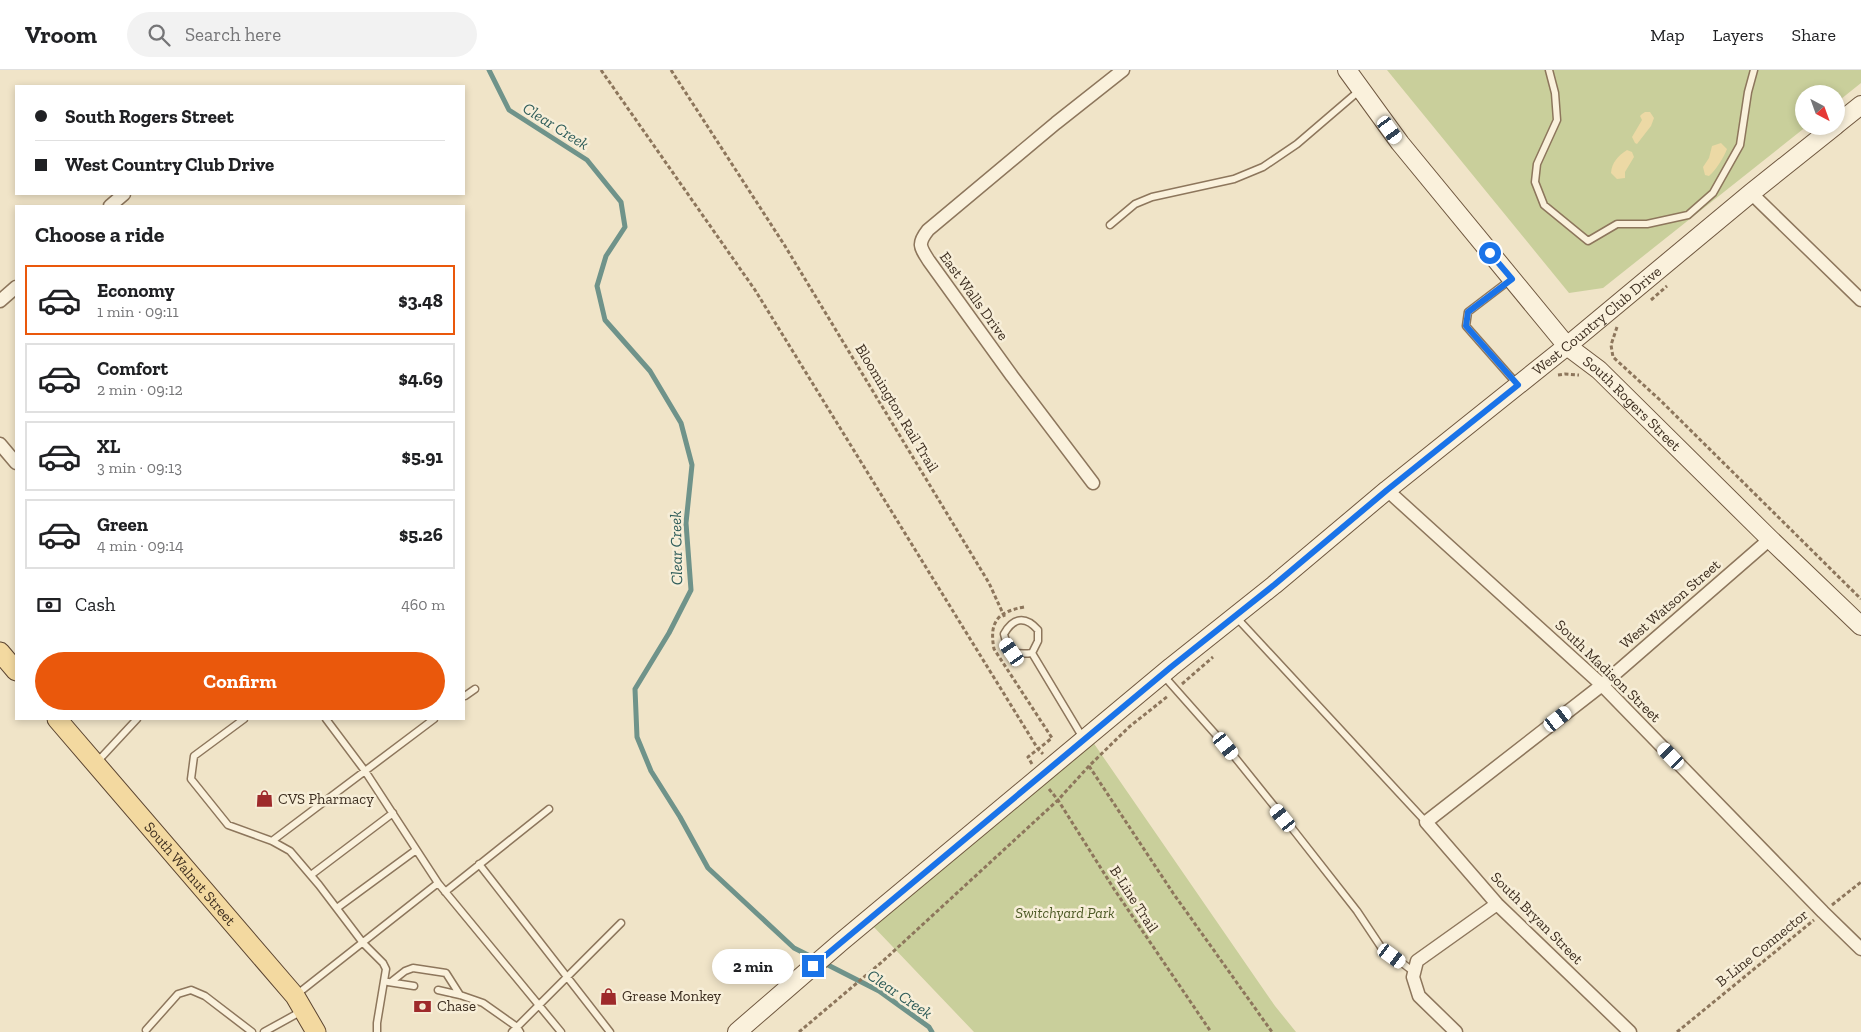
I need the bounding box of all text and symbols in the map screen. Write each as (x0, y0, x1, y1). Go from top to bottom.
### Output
search box (127, 12, 477, 57)
text: Vroom (25, 20, 97, 49)
icon: search (145, 21, 173, 49)
text: Search here (185, 23, 281, 46)
text: Map (1650, 24, 1685, 46)
text: Layers (1713, 24, 1764, 46)
text: Share (1792, 24, 1836, 46)
north arrow (1795, 85, 1845, 135)
map controls (1795, 85, 1845, 135)
water label: Clear Creek (519, 98, 593, 154)
text: South Rogers Street (65, 105, 234, 128)
car (1375, 113, 1404, 147)
text: West Country Club Drive (65, 153, 274, 176)
text: Choose a ride (35, 221, 165, 248)
route start (1479, 242, 1501, 264)
street label: East Walls Drive (936, 248, 1012, 344)
street label: West Country Club Drive (1529, 262, 1665, 379)
icon: car (37, 278, 82, 323)
text: Economy (97, 279, 175, 302)
text: $3.48 (398, 289, 443, 312)
text: 1 min · 09:11 (97, 302, 179, 321)
street label: Bloomington Rail Trail (852, 341, 942, 475)
street label: South Rogers Street (1579, 352, 1685, 455)
icon: car (37, 356, 82, 401)
text: Comfort (97, 357, 168, 380)
text: $4.69 (398, 367, 443, 390)
text: 2 min · 09:12 (97, 380, 183, 399)
icon: car (37, 434, 82, 479)
text: XL (97, 435, 120, 458)
text: $5.91 (402, 445, 443, 468)
text: 3 min · 09:13 (97, 458, 182, 477)
water label: Clear Creek (666, 511, 686, 585)
icon: car (37, 512, 82, 557)
text: Green (97, 513, 148, 536)
text: $5.26 (399, 523, 443, 546)
text: 4 min · 09:14 (97, 536, 184, 555)
street label: West Watson Street (1616, 555, 1724, 653)
icon: cash (35, 591, 63, 619)
text: Cash (75, 593, 115, 616)
text: 460 m (401, 595, 445, 614)
street label: South Madison Street (1551, 616, 1665, 726)
car (997, 635, 1026, 669)
button: Confirm (35, 652, 445, 710)
car (1541, 704, 1574, 734)
car (1210, 730, 1241, 762)
car (1655, 740, 1686, 772)
shop icon: CVS Pharmacy (254, 789, 274, 809)
place label: CVS Pharmacy (278, 790, 374, 808)
car (1267, 802, 1298, 834)
street label: South Walnut Street (140, 818, 240, 930)
street label: B-Line Trail (1106, 862, 1162, 936)
street label: South Bryan Street (1487, 868, 1587, 968)
park label: Switchyard Park (1015, 904, 1115, 922)
street label: B-Line Connector (1712, 905, 1812, 991)
car (1375, 941, 1408, 971)
callout: 2 min (713, 948, 796, 984)
route end (802, 955, 824, 977)
text: 2 min (733, 957, 773, 976)
water label: Clear Creek (864, 965, 936, 1023)
shop icon: Grease Monkey (598, 986, 618, 1006)
place label: Grease Monkey (622, 987, 721, 1005)
bank icon: Chase (413, 996, 433, 1016)
place label: Chase (437, 997, 476, 1015)

